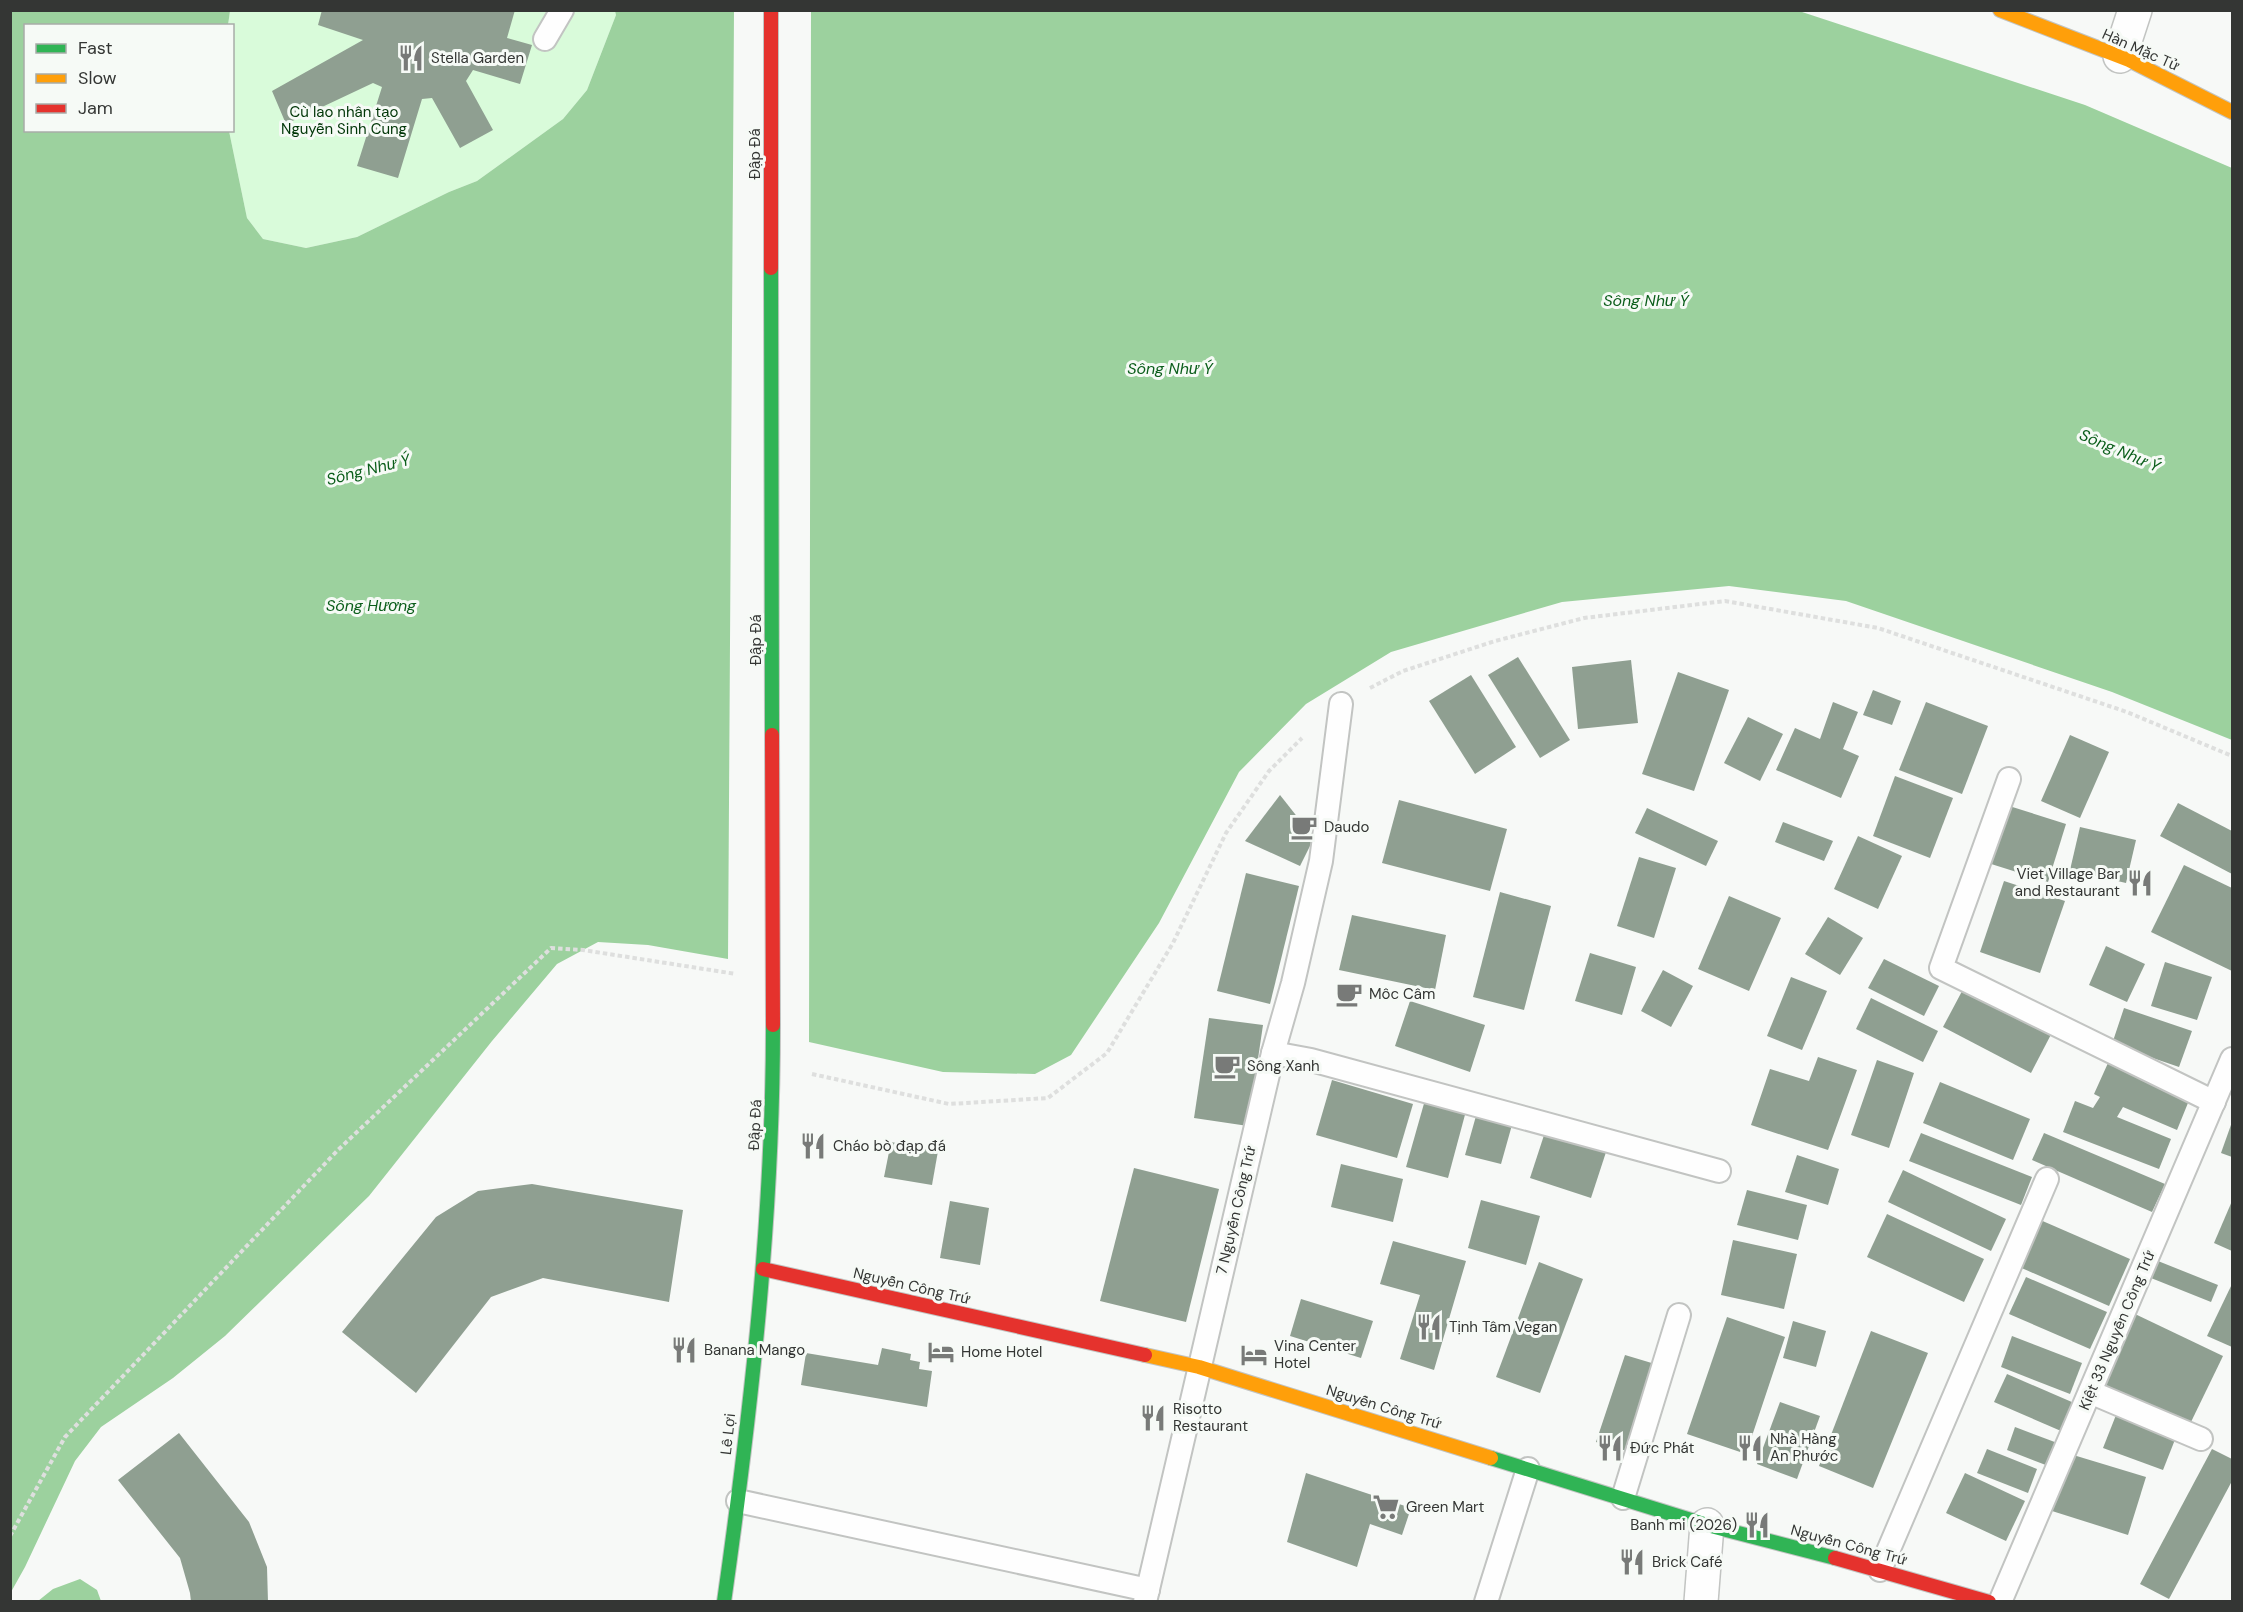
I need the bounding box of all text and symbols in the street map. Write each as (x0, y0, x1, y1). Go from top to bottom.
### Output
legend (24, 24, 234, 132)
street label: Hàn Mặc Tử (2099, 24, 2183, 76)
text: Fast (78, 36, 113, 60)
restaurant icon: Stella Garden (396, 43, 426, 73)
place label: Stella Garden (431, 48, 524, 68)
text: Slow (78, 66, 117, 90)
text: Jam (78, 96, 113, 120)
park label: Cù lao nhân tạo Nguyễn Sinh Cung (281, 102, 407, 139)
street label: Đập Đá (745, 128, 765, 180)
water label: Sông Như Ý (1603, 290, 1691, 311)
water label: Sông Như Ý (1127, 358, 1215, 379)
water label: Sông Như Ý (2076, 424, 2165, 478)
water label: Sông Như Ý (324, 449, 414, 490)
water label: Sông Hương (326, 595, 417, 616)
street label: Đập Đá (746, 614, 766, 666)
cafe icon: Daudo (1289, 812, 1319, 842)
place label: Daudo (1324, 817, 1369, 837)
place label: Viet Village Bar and Restaurant (2015, 864, 2120, 901)
restaurant icon: Viet Village Bar and Restaurant (2125, 868, 2155, 898)
cafe icon: Môc Câm (1334, 979, 1364, 1009)
place label: Môc Câm (1369, 984, 1435, 1004)
cafe icon: Sông Xanh (1212, 1051, 1242, 1081)
place label: Sông Xanh (1247, 1056, 1320, 1076)
street label: Đập Đá (744, 1099, 766, 1151)
restaurant icon: Cháo bò đạp đá (798, 1131, 828, 1161)
place label: Cháo bò đạp đá (833, 1136, 946, 1156)
street label: 7 Nguyễn Công Trứ (1211, 1144, 1261, 1276)
street label: Kiệt 33 Nguyễn Công Trứ (2074, 1247, 2160, 1413)
street label: Nguyễn Công Trứ (851, 1263, 973, 1309)
restaurant icon: Tịnh Tâm Vegan (1414, 1312, 1444, 1342)
place label: Tịnh Tâm Vegan (1449, 1317, 1557, 1337)
restaurant icon: Banana Mango (669, 1335, 699, 1365)
place label: Vina Center Hotel (1274, 1336, 1356, 1373)
hotel icon: Home Hotel (926, 1337, 956, 1367)
place label: Banana Mango (704, 1340, 805, 1360)
hotel icon: Vina Center Hotel (1239, 1340, 1269, 1370)
place label: Home Hotel (961, 1342, 1042, 1362)
street label: Nguyễn Công Trứ (1324, 1380, 1444, 1434)
place label: Risotto Restaurant (1173, 1399, 1248, 1436)
restaurant icon: Risotto Restaurant (1138, 1403, 1168, 1433)
street label: Lê Lợi (716, 1412, 740, 1456)
place label: Nhà Hàng An Phước (1770, 1429, 1838, 1466)
restaurant icon: Đức Phát (1595, 1433, 1625, 1463)
restaurant icon: Nhà Hàng An Phước (1735, 1433, 1765, 1463)
place label: Đức Phát (1630, 1438, 1695, 1458)
supermarket icon: Green Mart (1371, 1492, 1401, 1522)
place label: Green Mart (1406, 1497, 1485, 1517)
restaurant icon: Banh mi (2026) (1742, 1510, 1772, 1540)
place label: Banh mi (2026) (1630, 1515, 1737, 1535)
street label: Nguyễn Công Trứ (1789, 1520, 1909, 1570)
restaurant icon: Brick Café (1617, 1547, 1647, 1577)
place label: Brick Café (1652, 1552, 1723, 1572)

